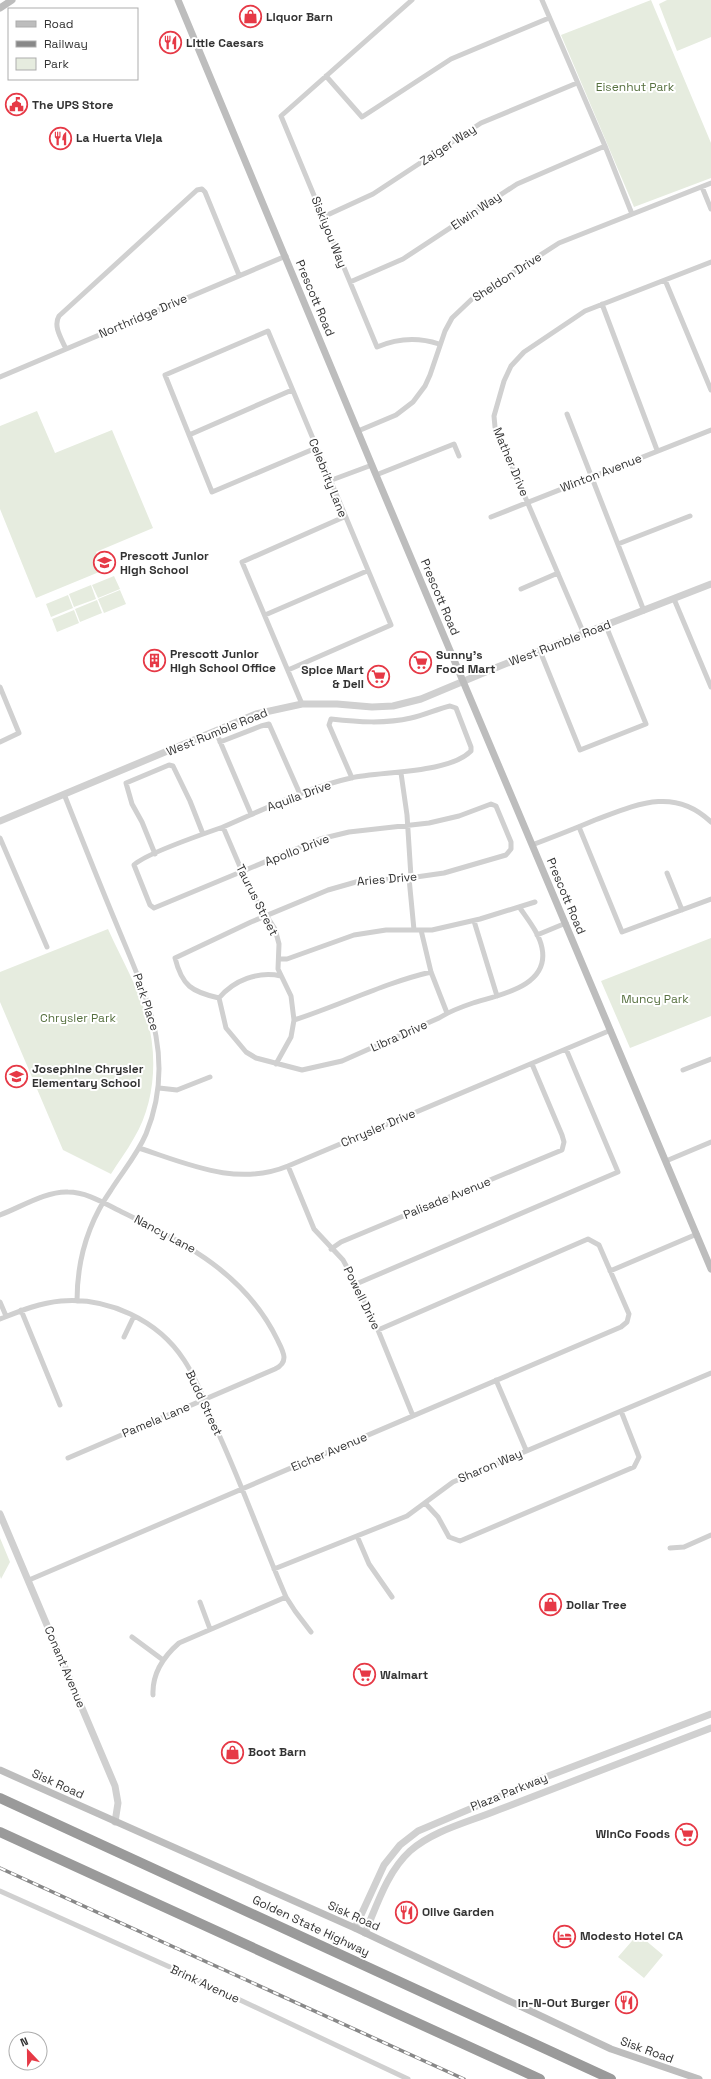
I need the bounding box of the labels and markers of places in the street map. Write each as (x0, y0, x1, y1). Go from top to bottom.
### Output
shop icon: Liquor Barn (238, 4, 264, 30)
place label: Liquor Barn (266, 9, 333, 25)
restaurant icon: Little Caesars (157, 30, 183, 56)
place label: Little Caesars (186, 35, 264, 51)
public building icon: The UPS Store (3, 92, 29, 118)
place label: The UPS Store (32, 97, 113, 113)
restaurant icon: La Huerta Vieja (48, 125, 74, 151)
place label: La Huerta Vieja (76, 130, 162, 146)
place label: Prescott Junior High School (120, 548, 209, 578)
school or university icon: Prescott Junior High School (91, 550, 117, 576)
place label: Prescott Junior High School Office (170, 646, 276, 676)
place label: Sunny's Food Mart (436, 647, 496, 677)
building icon: Prescott Junior High School Office (142, 648, 168, 674)
supermarket icon: Sunny's Food Mart (407, 649, 433, 675)
place label: Spice Mart & Deli (301, 662, 364, 692)
supermarket icon: Spice Mart & Deli (366, 664, 392, 690)
place label: Josephine Chrysler Elementary School (32, 1061, 144, 1091)
school or university icon: Josephine Chrysler Elementary School (3, 1063, 29, 1089)
shop icon: Dollar Tree (537, 1592, 563, 1618)
place label: Dollar Tree (566, 1597, 627, 1613)
supermarket icon: Walmart (351, 1662, 377, 1688)
place label: Walmart (380, 1667, 428, 1683)
shop icon: Boot Barn (220, 1739, 246, 1765)
place label: Boot Barn (248, 1744, 306, 1760)
supermarket icon: WinCo Foods (673, 1821, 699, 1847)
place label: WinCo Foods (596, 1826, 670, 1842)
restaurant icon: Olive Garden (394, 1899, 420, 1925)
place label: Olive Garden (422, 1904, 494, 1920)
hotel icon: Modesto Hotel CA (551, 1923, 577, 1949)
place label: Modesto Hotel CA (580, 1928, 683, 1944)
restaurant icon: In-N-Out Burger (613, 1990, 639, 2016)
place label: In-N-Out Burger (518, 1995, 610, 2011)

